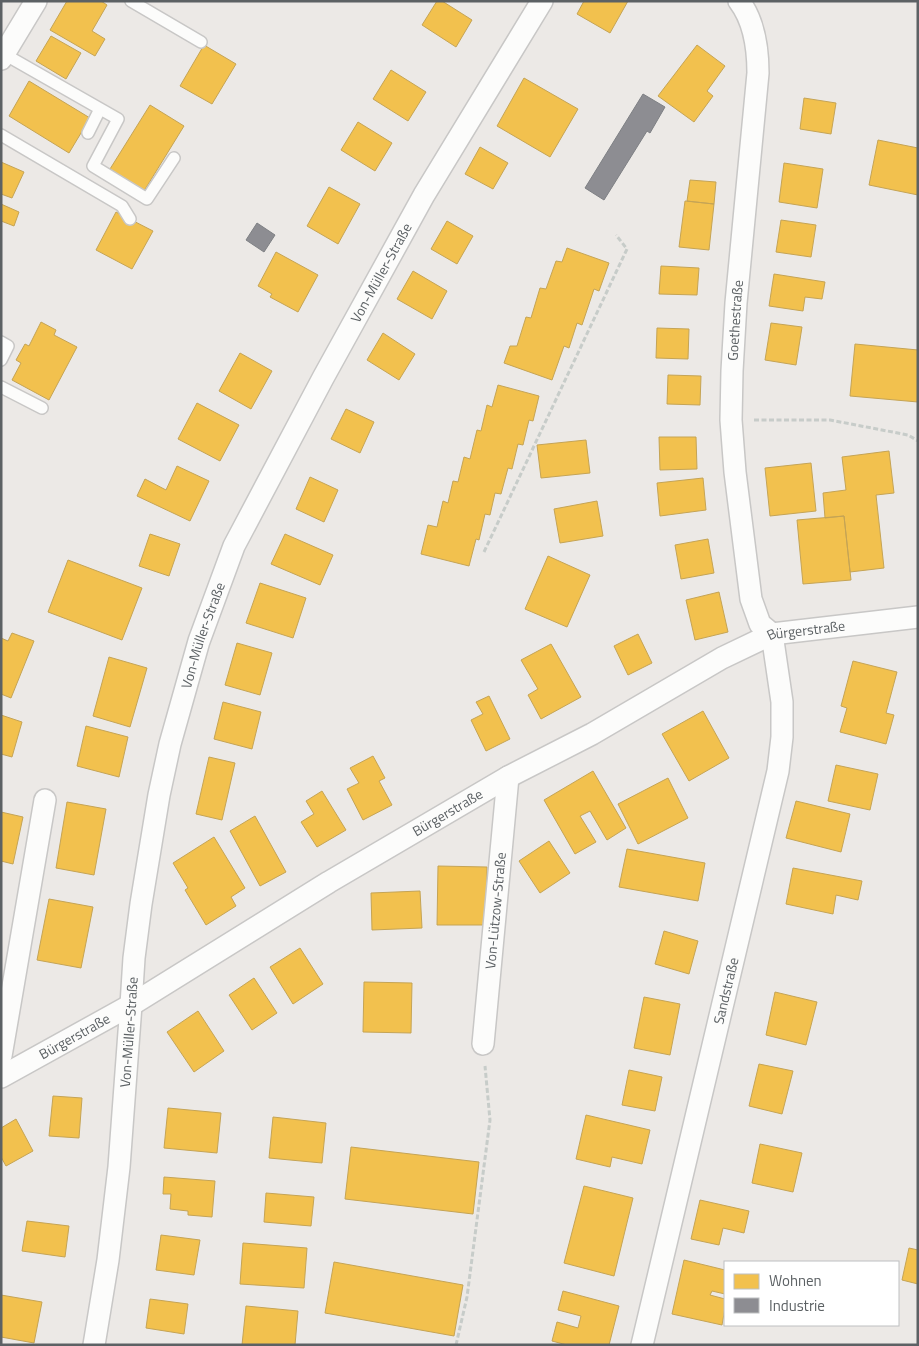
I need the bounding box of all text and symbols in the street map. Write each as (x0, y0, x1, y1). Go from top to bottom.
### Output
street label: Von-Müller-Straße (345, 219, 417, 326)
street label: Goethestraße (722, 279, 748, 361)
street label: Von-Müller-Straße (175, 579, 230, 691)
street label: Bürgerstraße (763, 615, 846, 645)
street label: Bürgerstraße (408, 783, 486, 841)
street label: Von-Lützow-Straße (479, 851, 511, 970)
street label: Sandstraße (707, 955, 743, 1026)
street label: Von-Müller-Straße (114, 976, 143, 1088)
street label: Bürgerstraße (35, 1008, 114, 1064)
legend (724, 1261, 899, 1326)
text: Wohnen (769, 1269, 822, 1292)
text: Industrie (769, 1294, 825, 1317)

